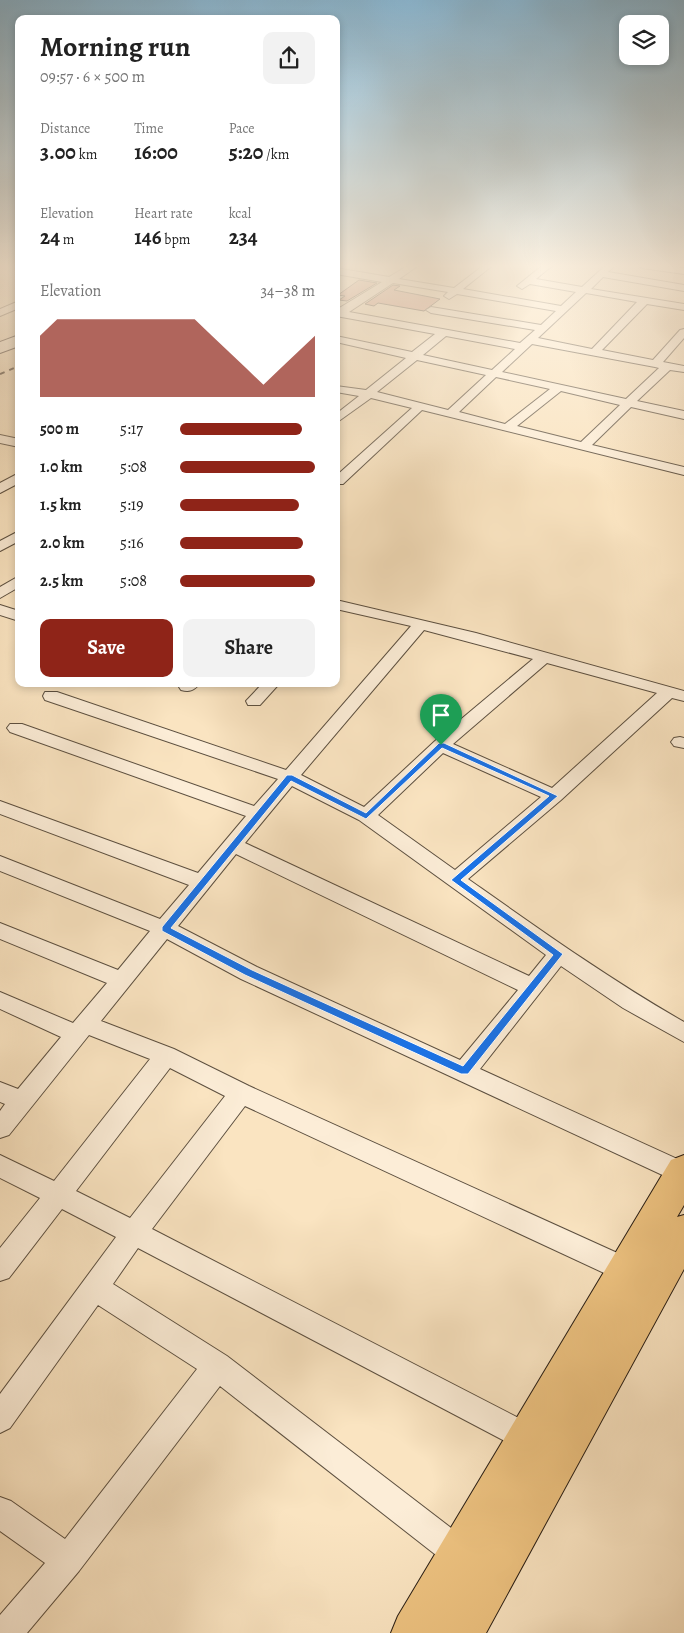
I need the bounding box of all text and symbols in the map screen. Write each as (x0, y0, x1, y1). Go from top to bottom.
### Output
map controls (619, 15, 669, 65)
button: layers (619, 15, 669, 65)
text: Morning run (40, 28, 190, 66)
button: share (263, 32, 315, 84)
text: 09:57 · 6 × 500 m (40, 66, 145, 88)
text: Distance (40, 119, 90, 138)
text: Time (134, 119, 163, 138)
text: Pace (229, 119, 255, 138)
text: 3.00 (40, 138, 76, 166)
text: 16:00 (134, 138, 178, 166)
text: 5:20 (229, 138, 263, 166)
text: km (76, 145, 97, 164)
text: /km (263, 145, 289, 164)
text: Elevation (40, 204, 94, 223)
text: Heart rate (134, 204, 193, 223)
text: kcal (229, 204, 251, 223)
text: 24 (40, 223, 60, 251)
text: 146 (134, 223, 162, 251)
text: 234 (229, 223, 258, 251)
text: m (60, 230, 74, 249)
text: bpm (162, 230, 190, 249)
text: Elevation (40, 280, 101, 302)
text: 34–38 m (260, 280, 315, 302)
text: 500 m (40, 418, 79, 440)
text: 5:17 (120, 418, 143, 440)
text: 1.0 km (40, 456, 83, 478)
text: 5:08 (120, 456, 147, 478)
text: 1.5 km (40, 494, 81, 516)
text: 5:19 (120, 494, 143, 516)
text: 2.0 km (40, 532, 85, 554)
text: 5:16 (120, 532, 144, 554)
text: 2.5 km (40, 570, 83, 592)
text: 5:08 (120, 570, 147, 592)
button: Save (40, 619, 173, 677)
button: Share (183, 619, 315, 677)
pin (420, 694, 462, 745)
icon: arrive (427, 701, 455, 729)

